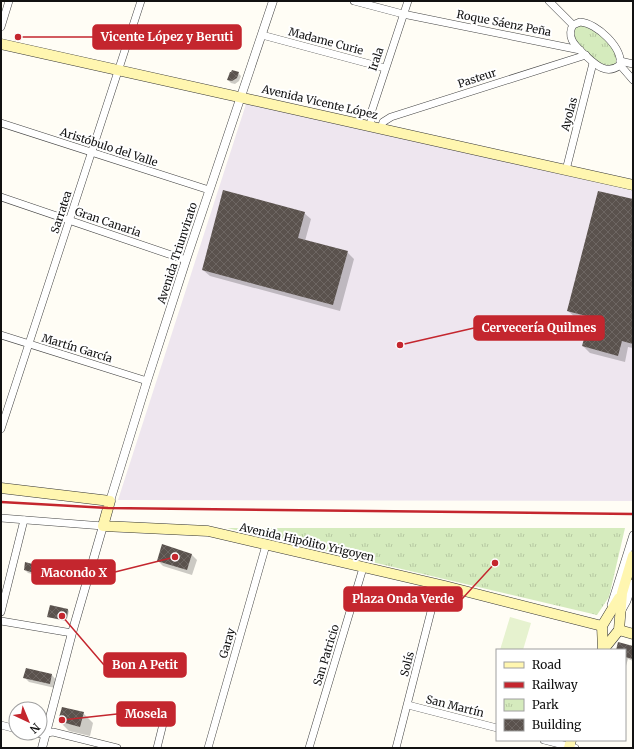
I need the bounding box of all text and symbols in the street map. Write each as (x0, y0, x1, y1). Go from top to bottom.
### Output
street label: Roque Sáenz Peña (456, 7, 553, 39)
street label: Madame Curie (287, 24, 365, 58)
callout: Vicente López y Beruti (93, 25, 241, 49)
text: Vicente López y Beruti (100, 29, 233, 44)
street label: Irala (366, 45, 386, 73)
street label: Pasteur (456, 65, 498, 91)
street label: Avenida Vicente López (260, 82, 379, 122)
street label: Ayolas (558, 96, 580, 133)
street label: Aristóbulo del Valle (57, 124, 160, 169)
street label: Sarratea (48, 189, 74, 235)
street label: Avenida Triunvirato (154, 200, 200, 306)
street label: Gran Canaria (73, 204, 143, 240)
callout: Cervecería Quilmes (474, 316, 604, 340)
text: Cervecería Quilmes (482, 320, 596, 335)
street label: Martín García (40, 331, 114, 365)
street label: Avenida Hipólito Yrigoyen (237, 519, 376, 564)
callout: Macondo X (32, 560, 115, 584)
text: Macondo X (41, 565, 108, 580)
callout: Plaza Onda Verde (344, 587, 462, 611)
text: Plaza Onda Verde (352, 591, 455, 606)
street label: San Patricio (310, 622, 342, 687)
street label: Garay (216, 626, 238, 660)
legend (496, 649, 626, 741)
street label: Solís (397, 650, 417, 678)
callout: Bon A Petit (104, 653, 186, 677)
text: Bon A Petit (112, 657, 178, 672)
text: Road (532, 657, 561, 672)
text: Railway (532, 677, 578, 692)
street label: San Martín (424, 692, 486, 720)
text: Park (532, 697, 559, 712)
north arrow (8, 701, 48, 741)
callout: Mosela (117, 702, 175, 726)
text: Mosela (125, 706, 168, 721)
text: Building (532, 717, 582, 732)
text: N (27, 720, 43, 736)

